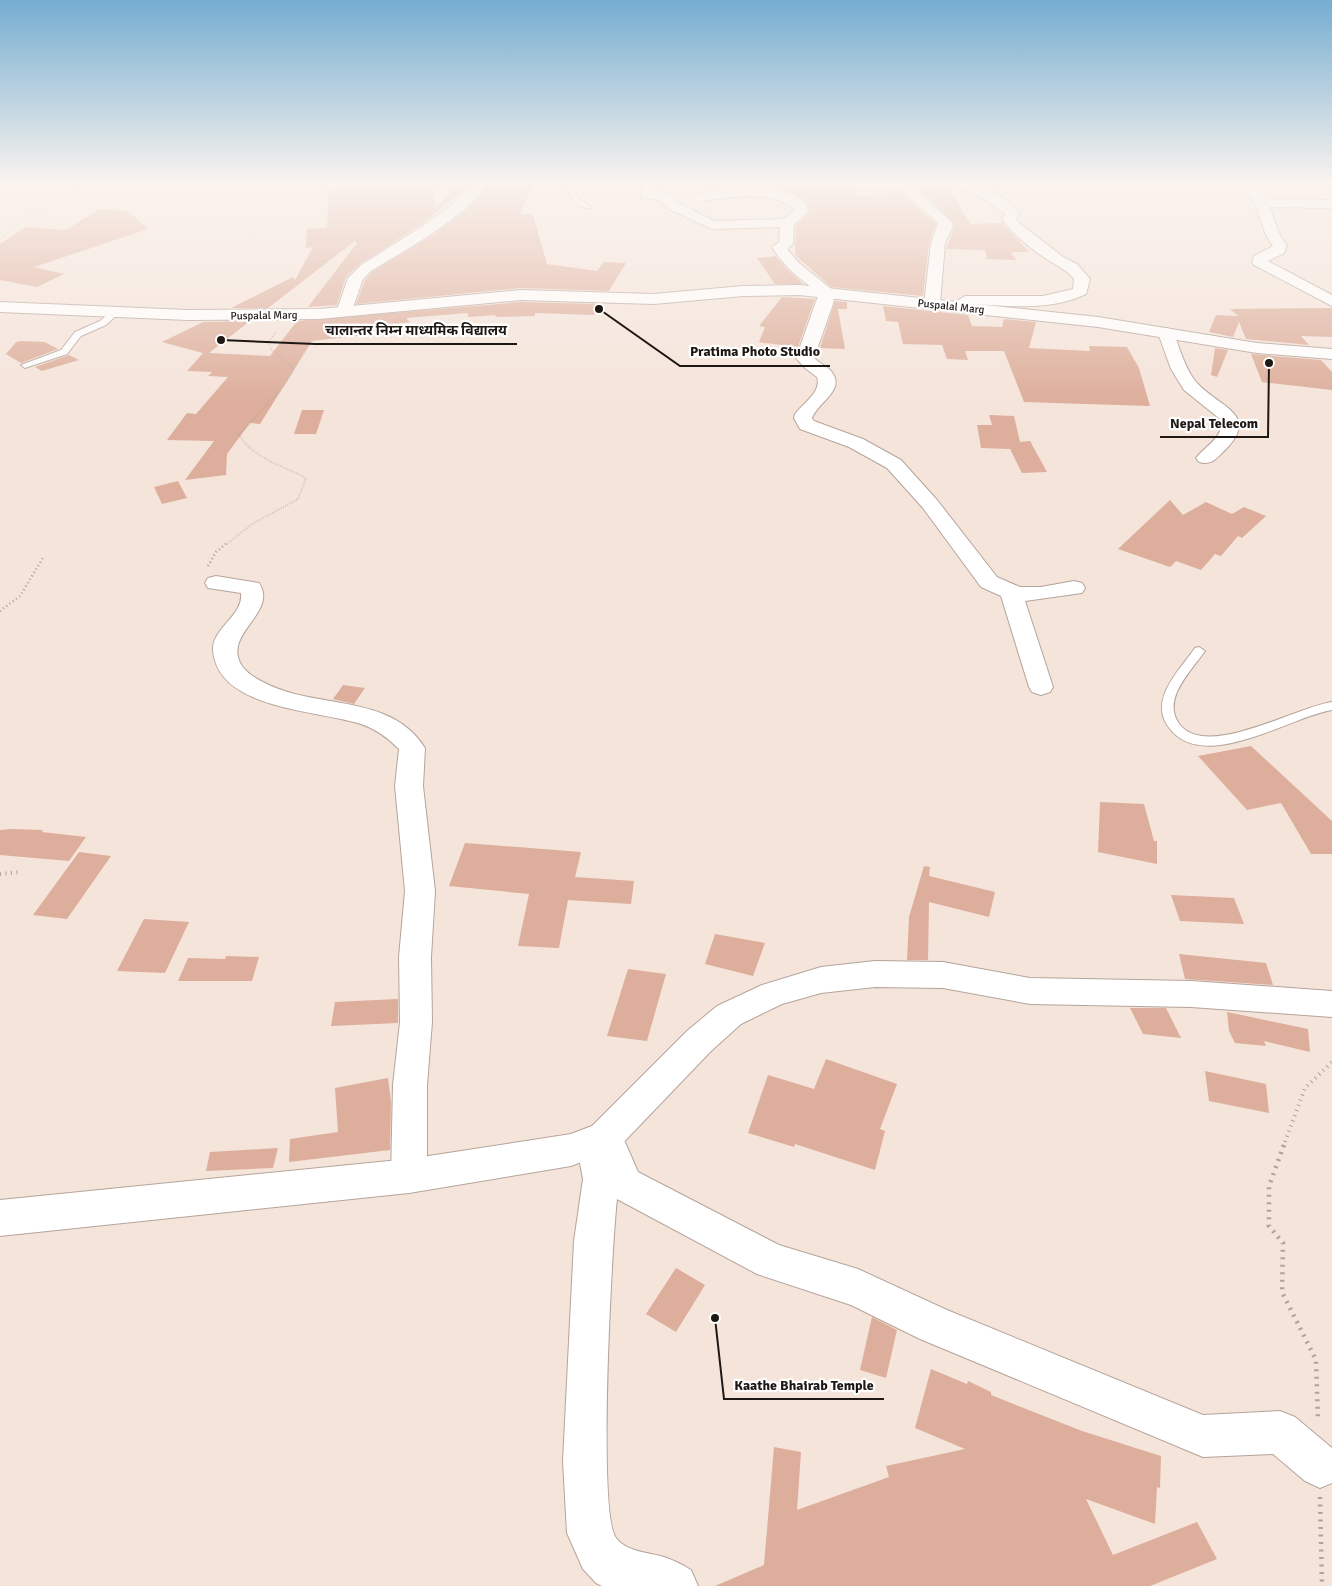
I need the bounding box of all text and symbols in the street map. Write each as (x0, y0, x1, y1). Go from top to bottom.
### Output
street label: Puspalal Marg (917, 297, 985, 316)
street label: Puspalal Marg (230, 308, 298, 323)
callout: चालान्तर निम्न माध्यमिक विद्यालय (315, 315, 517, 344)
text: चालान्तर निम्न माध्यमिक विद्यालय (325, 322, 508, 339)
callout: Pratima Photo Studio (680, 337, 830, 366)
text: Pratima Photo Studio (690, 343, 820, 360)
callout: Nepal Telecom (1160, 408, 1268, 437)
text: Nepal Telecom (1170, 415, 1258, 432)
callout: Kaathe Bhairab Temple (724, 1370, 884, 1399)
text: Kaathe Bhairab Temple (734, 1377, 874, 1394)

